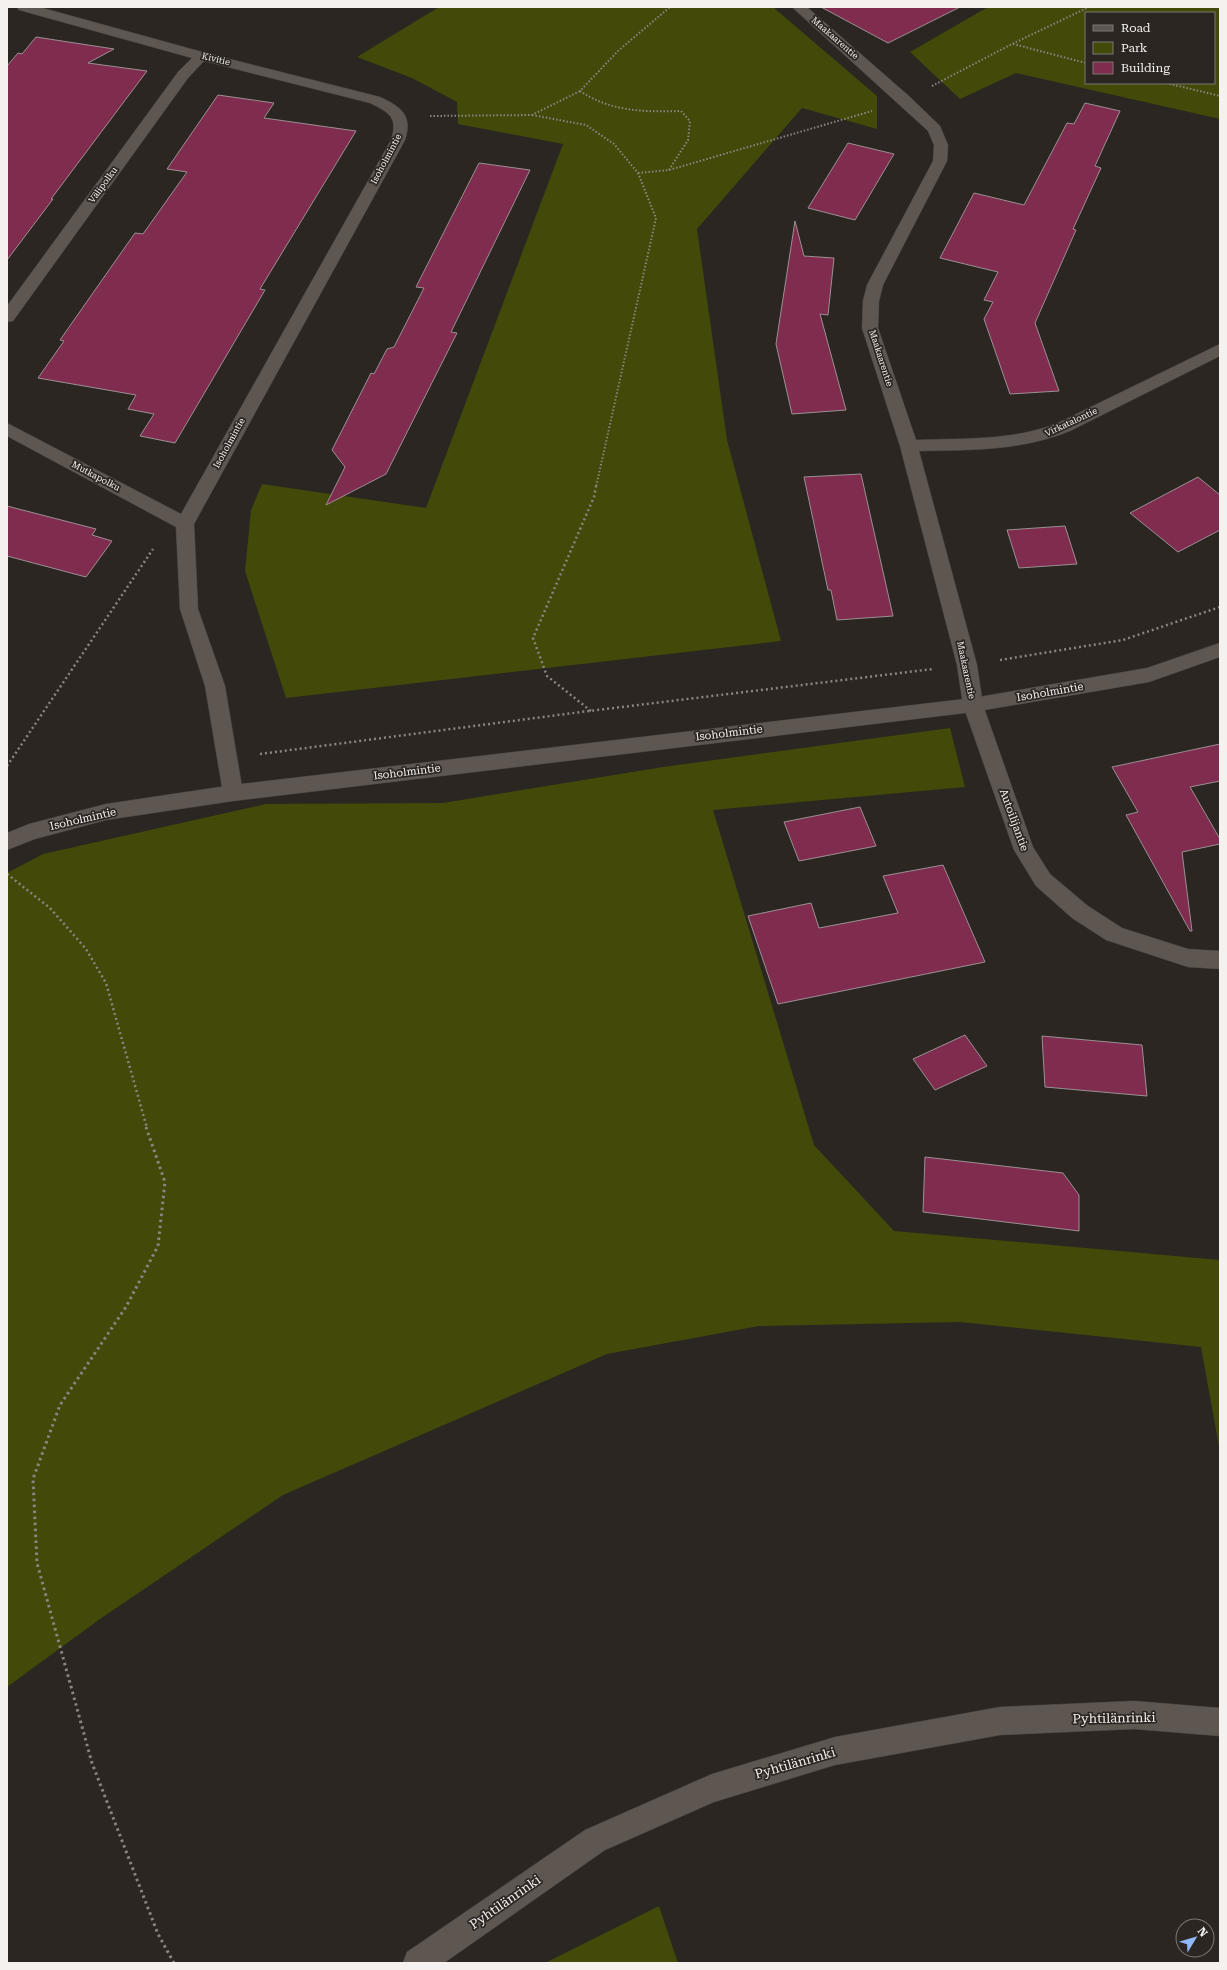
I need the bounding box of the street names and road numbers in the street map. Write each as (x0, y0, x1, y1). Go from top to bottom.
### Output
street label: Maakaarentie (810, 15, 860, 61)
street label: Kivitie (201, 51, 231, 67)
street label: Isoholmintie (369, 132, 403, 186)
street label: Välipolku (87, 165, 120, 205)
street label: Maakaarentie (867, 329, 895, 388)
street label: Virkatalontie (1043, 406, 1099, 438)
street label: Isoholmintie (211, 416, 247, 470)
street label: Mutkapolku (70, 459, 122, 493)
street label: Maakaarentie (955, 640, 977, 700)
street label: Isoholmintie (1016, 680, 1084, 704)
street label: Isoholmintie (695, 722, 763, 744)
street label: Isoholmintie (373, 761, 441, 783)
street label: Autoilijantie (997, 787, 1031, 853)
street label: Isoholmintie (49, 805, 117, 833)
street label: Pyhtilänrinki (1072, 1710, 1156, 1726)
street label: Pyhtilänrinki (753, 1744, 837, 1782)
street label: Pyhtilänrinki (467, 1872, 543, 1932)

